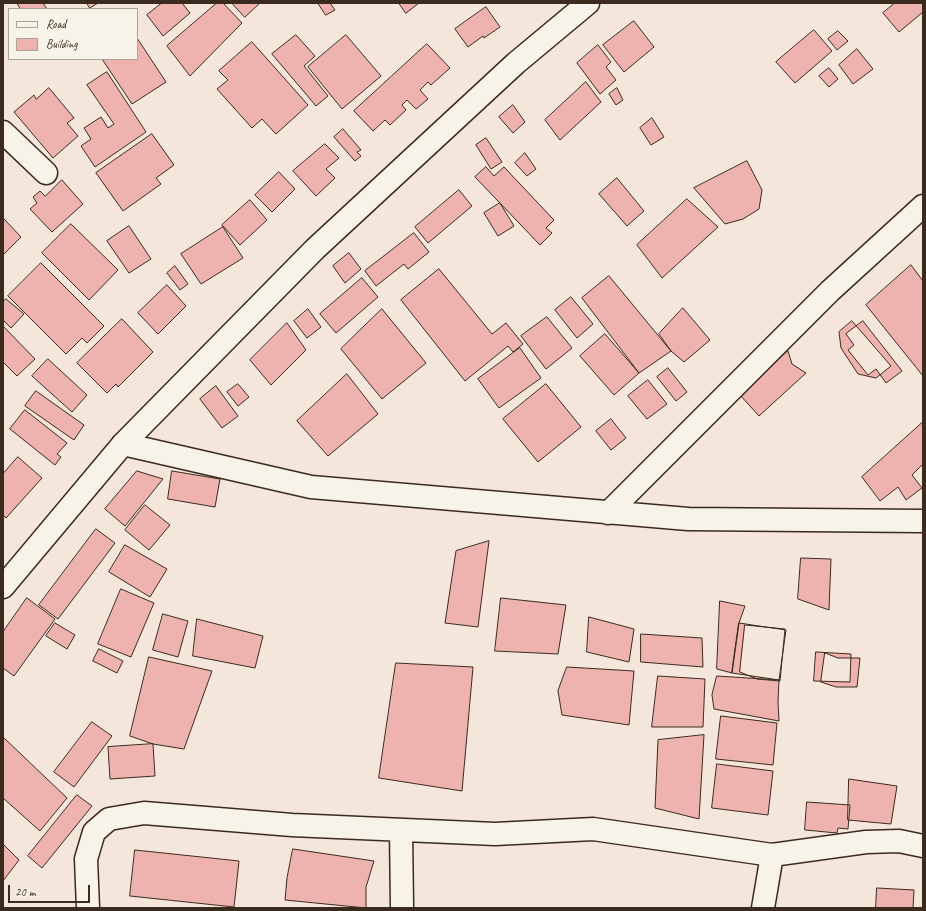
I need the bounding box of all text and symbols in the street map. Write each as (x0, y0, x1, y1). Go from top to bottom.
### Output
legend (8, 8, 138, 60)
text: Road (46, 16, 66, 32)
text: Building (46, 36, 78, 52)
scale bar (10, 877, 92, 903)
text: 20 m (15, 884, 35, 900)

